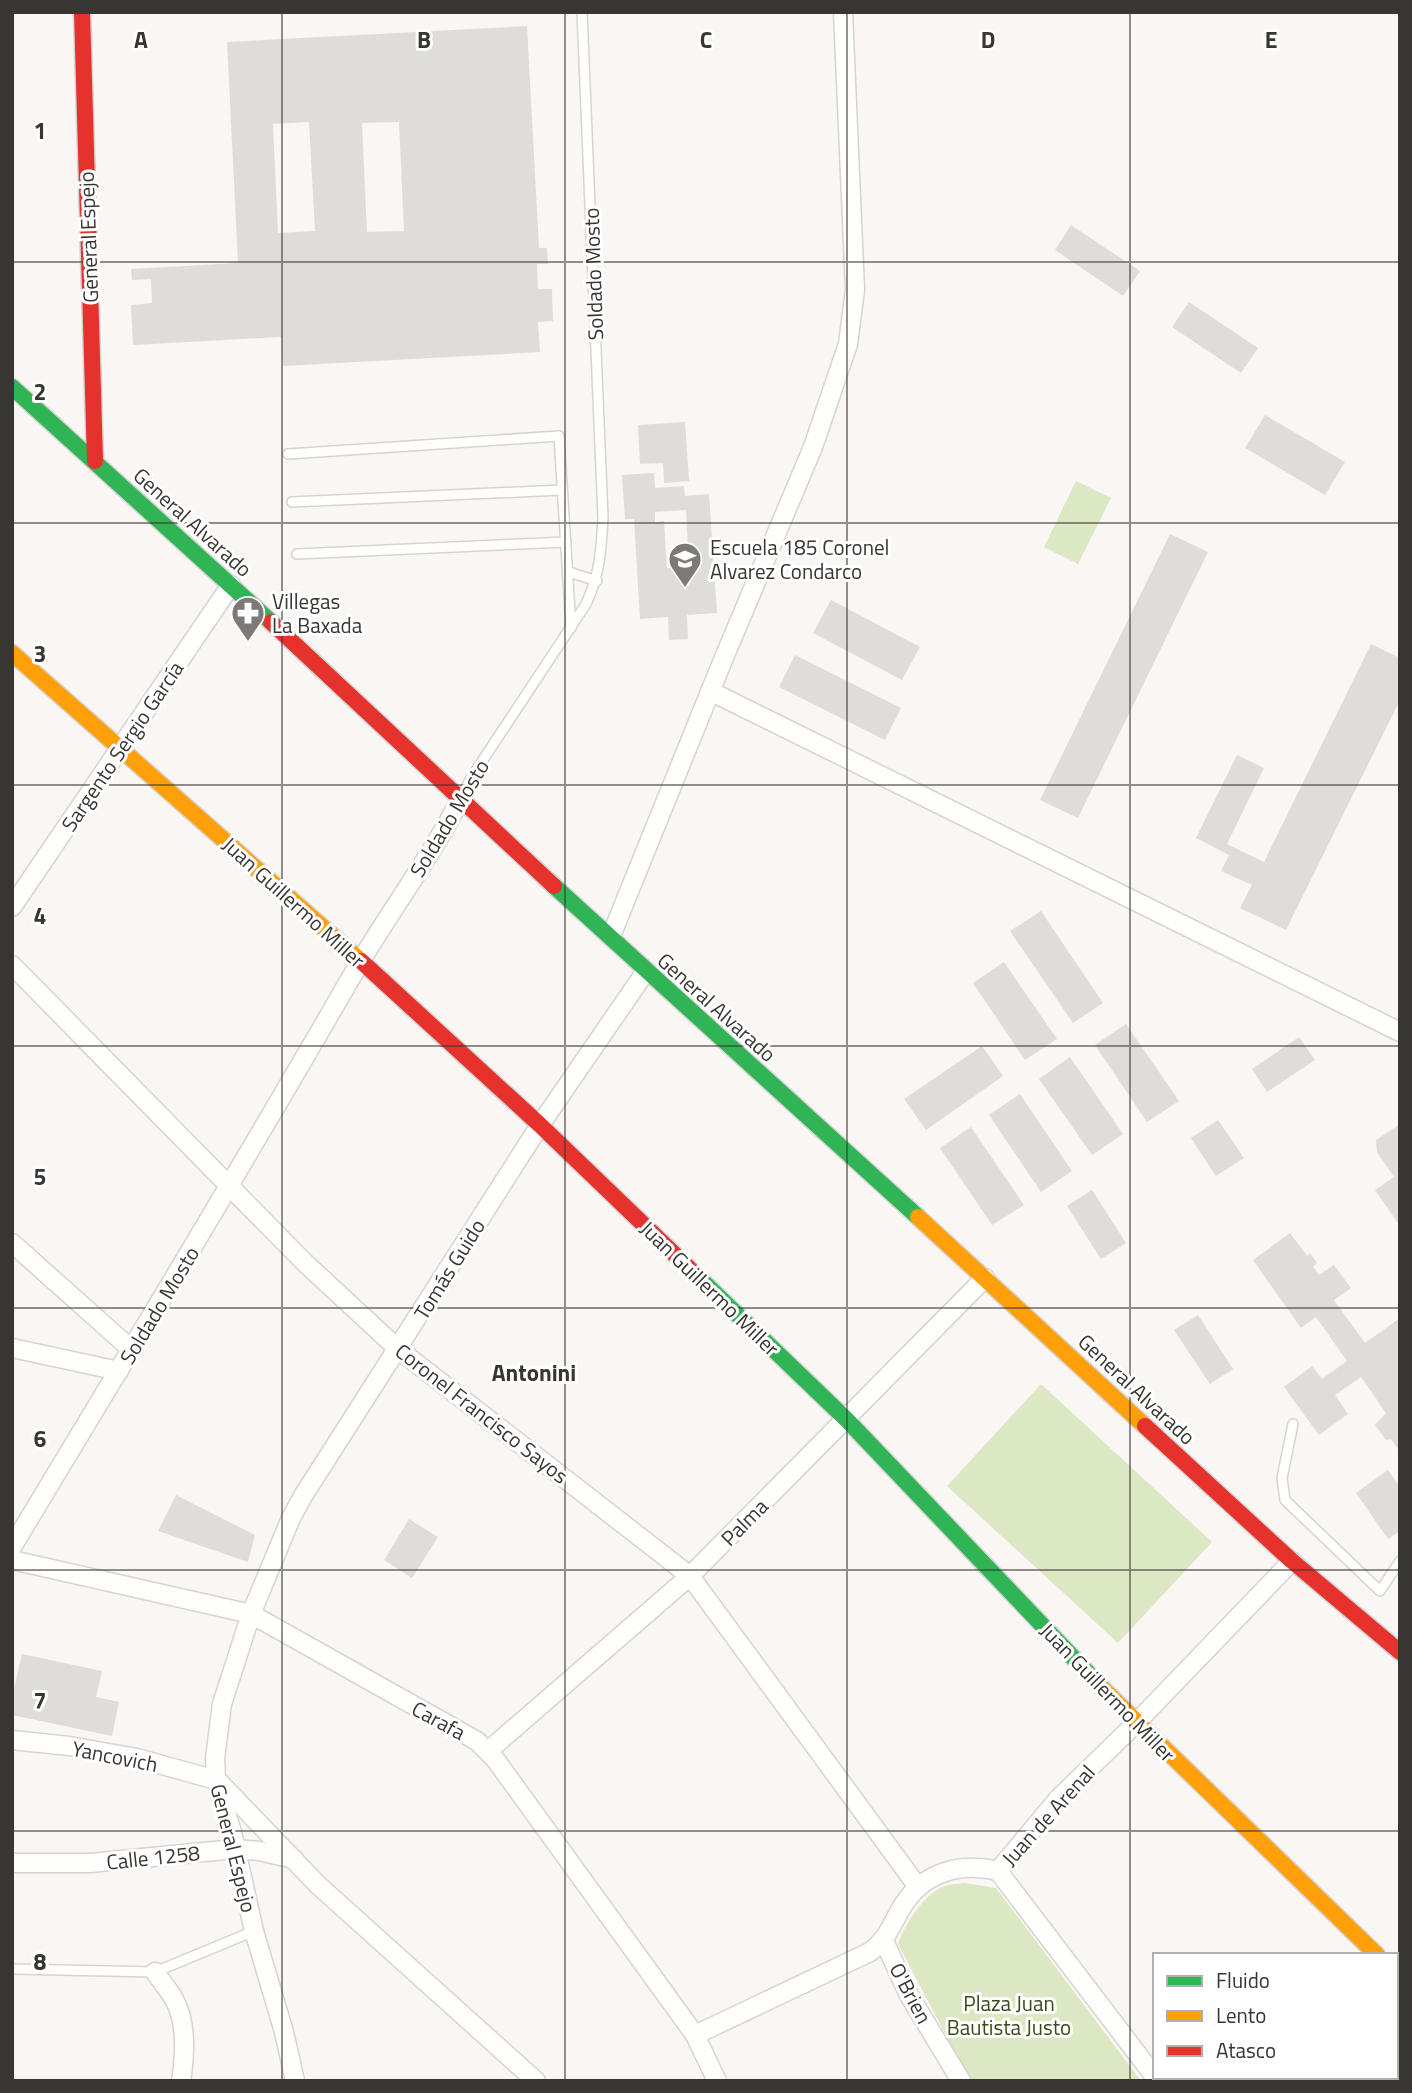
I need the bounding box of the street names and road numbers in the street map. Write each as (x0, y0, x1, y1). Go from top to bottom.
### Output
street label: General Espejo (70, 171, 106, 303)
street label: Soldado Mosto (575, 207, 611, 341)
street label: General Alvarado (126, 460, 260, 584)
street label: Sargento Sergio García (53, 654, 191, 838)
street label: Soldado Mosto (401, 753, 497, 883)
street label: Juan Guillermo Miller (215, 829, 373, 975)
street label: General Alvarado (650, 945, 784, 1069)
street label: Tomás Guido (405, 1212, 493, 1326)
street label: Juan Guillermo Miller (633, 1213, 787, 1363)
street label: Soldado Mosto (111, 1240, 207, 1370)
street label: General Alvarado (1071, 1326, 1203, 1452)
street label: Coronel Francisco Sayos (388, 1335, 576, 1491)
street label: Palma (713, 1491, 775, 1553)
street label: Juan Guillermo Miller (1033, 1615, 1183, 1769)
street label: Carafa (406, 1692, 472, 1748)
street label: Yancovich (69, 1732, 161, 1780)
street label: Juan de Arenal (994, 1757, 1102, 1873)
street label: General Espejo (203, 1780, 265, 1916)
street label: Calle 1258 (105, 1836, 202, 1878)
street label: O'Brien (882, 1957, 940, 2029)

